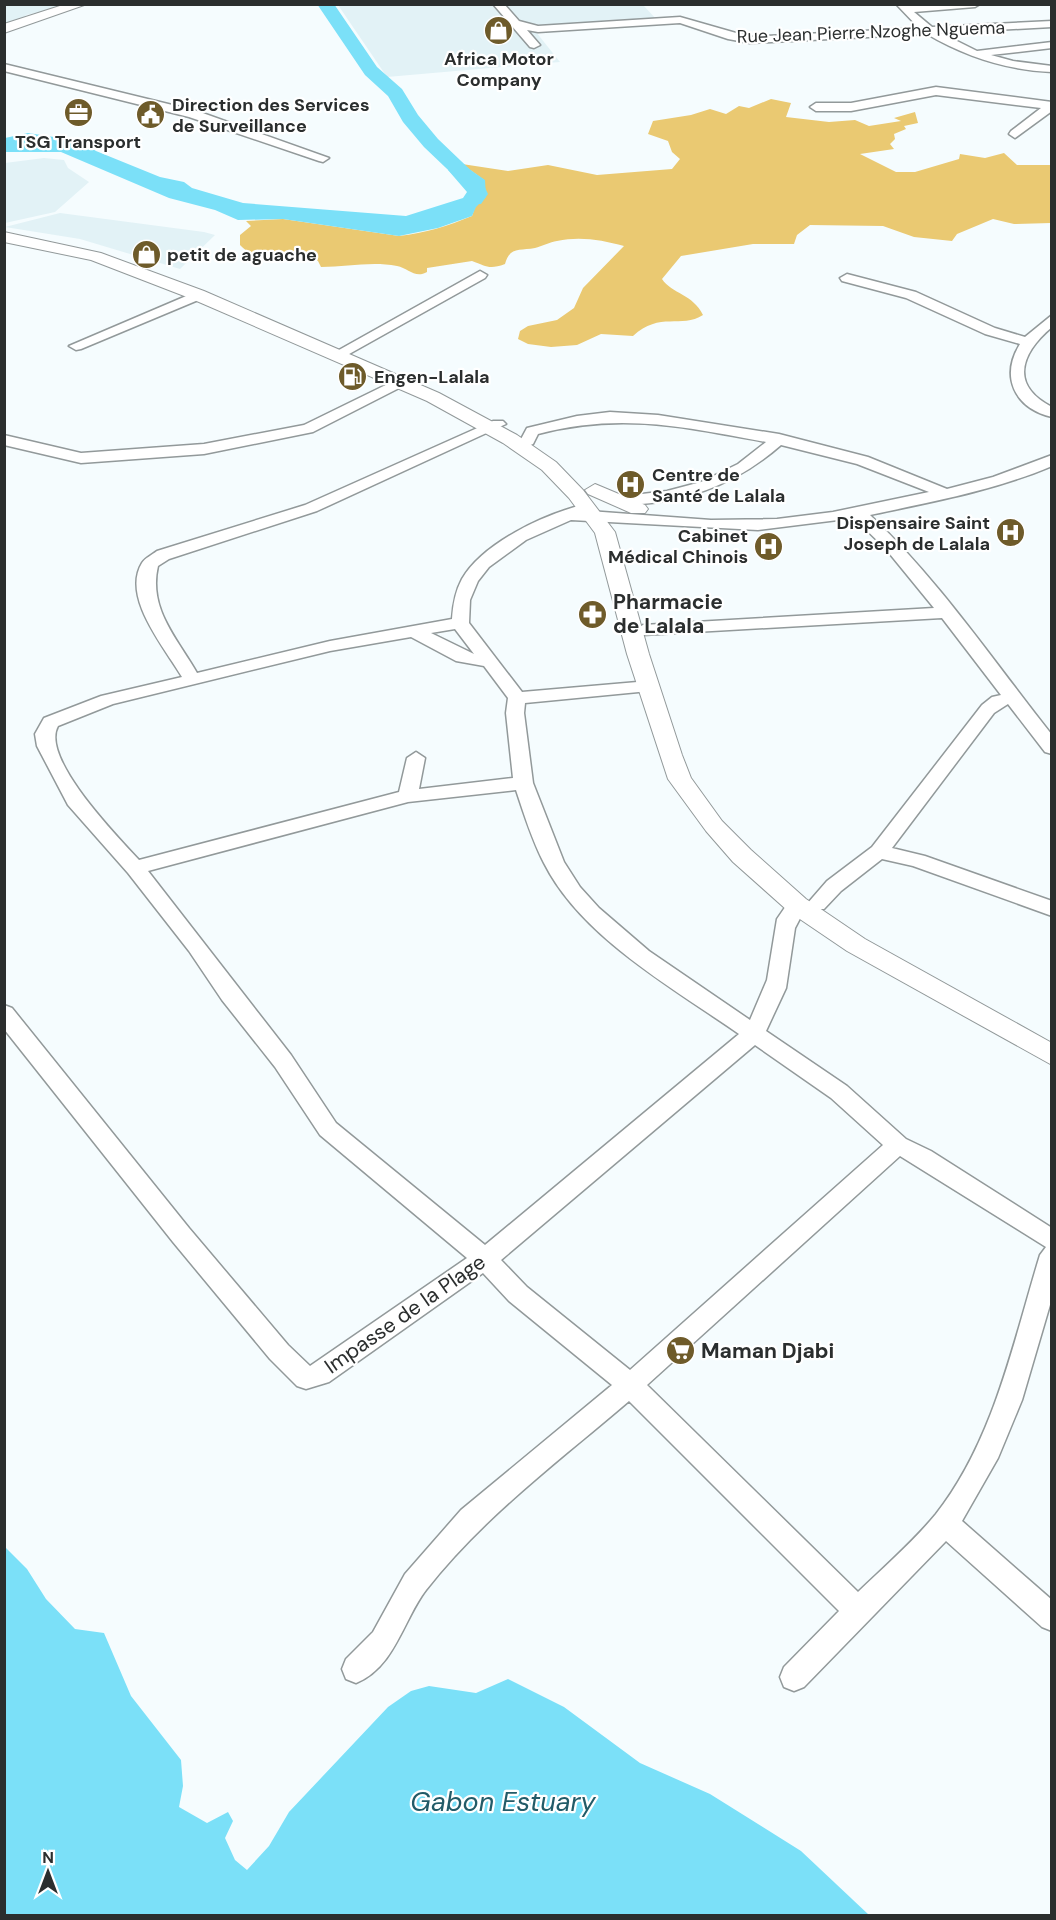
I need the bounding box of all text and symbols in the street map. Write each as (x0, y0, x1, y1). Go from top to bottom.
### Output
shop icon: Africa Motor Company (483, 14, 515, 46)
street label: Rue Jean Pierre Nzoghe Nguema (736, 15, 1006, 49)
place label: Africa Motor Company (444, 47, 554, 92)
place label: Direction des Services de Surveillance (172, 93, 370, 138)
office icon: TSG Transport (62, 97, 94, 129)
public building icon: Direction des Services de Surveillance (135, 99, 167, 131)
place label: TSG Transport (15, 130, 141, 154)
shop icon: petit de aguache (130, 239, 162, 271)
place label: petit de aguache (167, 243, 317, 267)
fuel station icon: Engen-Lalala (337, 361, 369, 393)
place label: Engen-Lalala (374, 365, 490, 389)
place label: Centre de Santé de Lalala (652, 463, 785, 508)
hospital icon: Centre de Santé de Lalala (615, 469, 647, 501)
place label: Dispensaire Saint Joseph de Lalala (836, 511, 990, 556)
hospital icon: Dispensaire Saint Joseph de Lalala (995, 517, 1027, 549)
place label: Cabinet Médical Chinois (608, 524, 748, 569)
hospital icon: Cabinet Médical Chinois (753, 530, 785, 562)
place label: Pharmacie de Lalala (613, 588, 723, 640)
pharmacy icon: Pharmacie de Lalala (576, 598, 608, 630)
street label: Impasse de la Plage (319, 1248, 491, 1380)
supermarket icon: Maman Djabi (664, 1335, 696, 1367)
place label: Maman Djabi (701, 1337, 834, 1365)
water label: Gabon Estuary (410, 1784, 597, 1819)
north arrow (18, 1842, 78, 1902)
text: N (42, 1847, 54, 1868)

